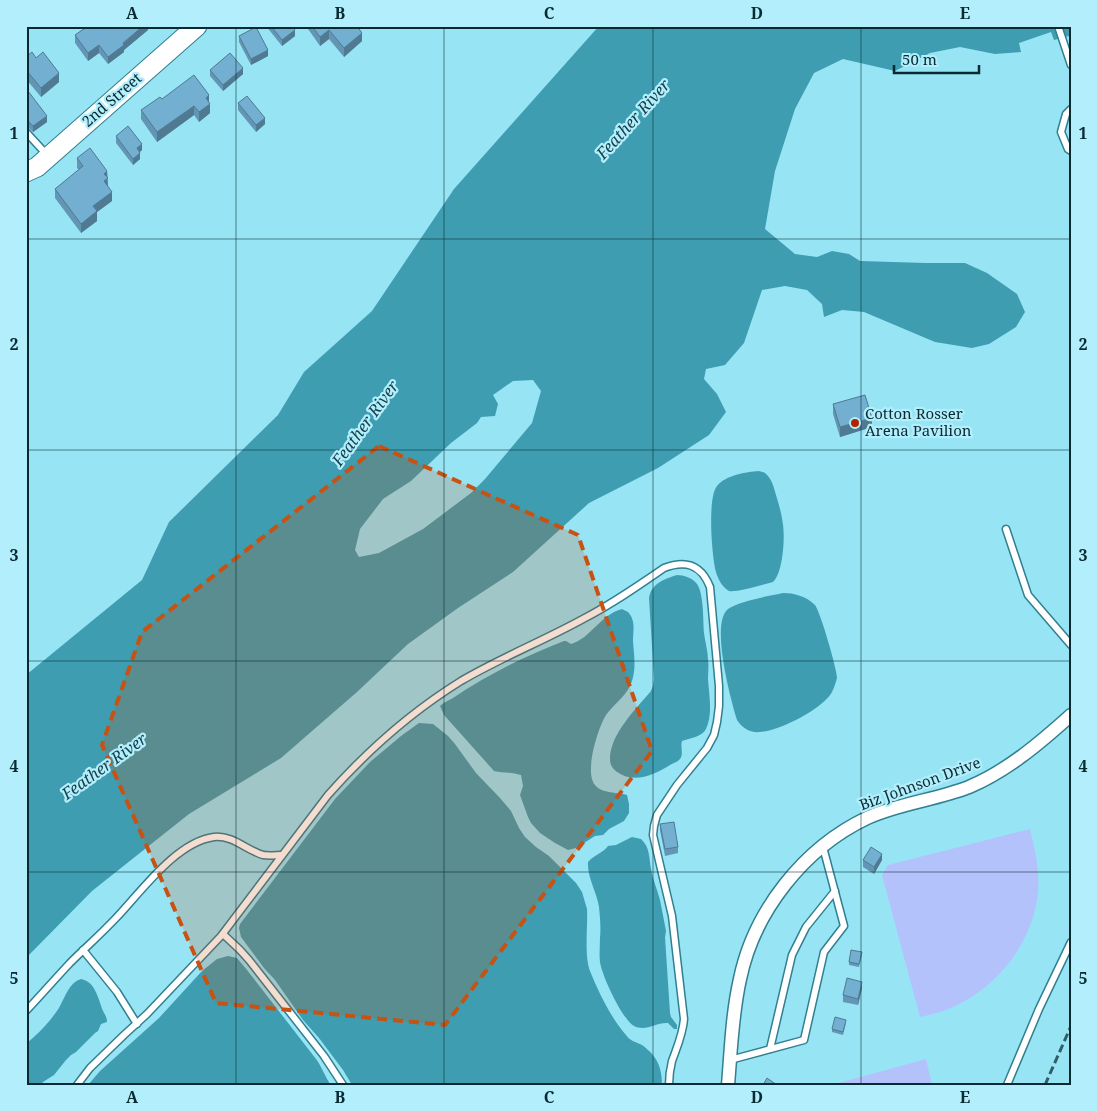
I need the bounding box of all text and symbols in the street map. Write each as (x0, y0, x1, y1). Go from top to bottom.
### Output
text: A (126, 2, 139, 24)
text: B (335, 2, 346, 24)
text: C (544, 2, 555, 24)
text: D (751, 2, 763, 24)
text: E (960, 2, 970, 24)
scale bar (894, 42, 980, 74)
text: 50 m (902, 49, 937, 69)
street label: 2nd Street (77, 68, 145, 131)
water label: Feather River (591, 74, 675, 164)
text: 1 (9, 122, 19, 144)
text: 1 (1078, 122, 1088, 144)
text: 2 (9, 333, 19, 355)
text: 2 (1078, 333, 1088, 355)
water label: Feather River (326, 375, 404, 471)
place label: Cotton Rosser Arena Pavilion (865, 403, 972, 440)
marker: Cotton Rosser Arena Pavilion (849, 417, 861, 429)
text: 3 (9, 544, 19, 566)
text: 3 (1078, 544, 1088, 566)
water label: Feather River (56, 727, 152, 805)
street label: Biz Johnson Drive (856, 752, 983, 814)
text: 4 (9, 755, 19, 777)
text: 4 (1078, 755, 1088, 777)
text: 5 (9, 967, 19, 989)
text: 5 (1078, 967, 1088, 989)
text: A (126, 1086, 139, 1108)
text: B (335, 1086, 346, 1108)
text: C (544, 1086, 555, 1108)
text: D (751, 1086, 763, 1108)
text: E (960, 1086, 970, 1108)

